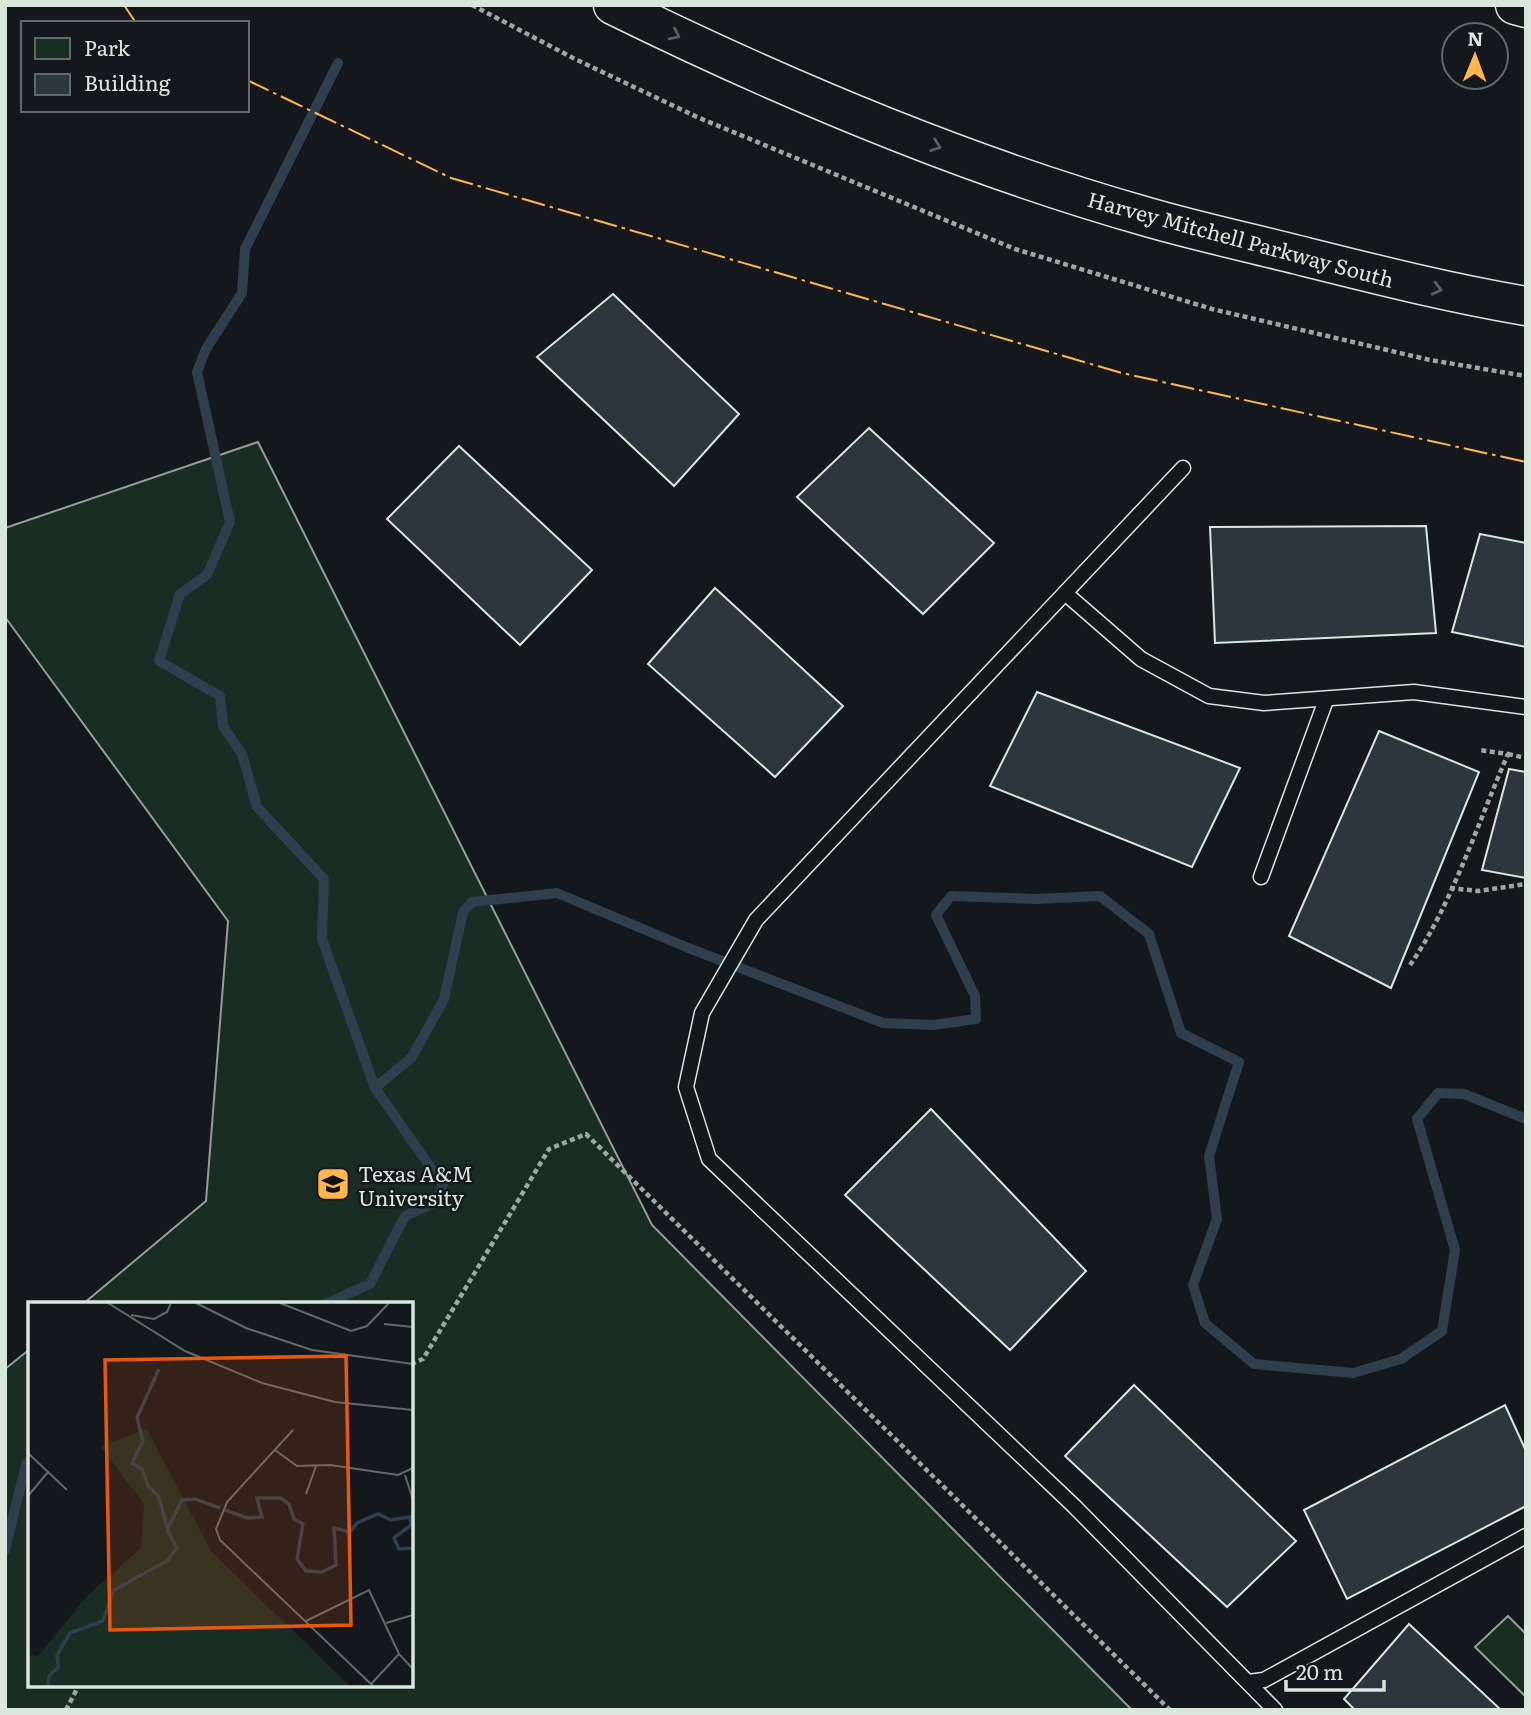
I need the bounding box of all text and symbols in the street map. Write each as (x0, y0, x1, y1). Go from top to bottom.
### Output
legend (21, 21, 248, 112)
north arrow (1440, 21, 1510, 91)
text: N (1467, 24, 1484, 52)
one-way arrow (668, 27, 680, 41)
text: Park (84, 31, 130, 62)
text: Building (84, 66, 171, 97)
one-way arrow (929, 138, 941, 152)
street label: Harvey Mitchell Parkway South (1084, 182, 1398, 294)
one-way arrow (1431, 281, 1443, 295)
place label: Texas A&M University (358, 1157, 473, 1212)
school or university icon: Texas A&M University (314, 1165, 352, 1203)
inset map (28, 1302, 413, 1687)
scale bar (1286, 1648, 1384, 1692)
text: 20 m (1296, 1655, 1343, 1686)

